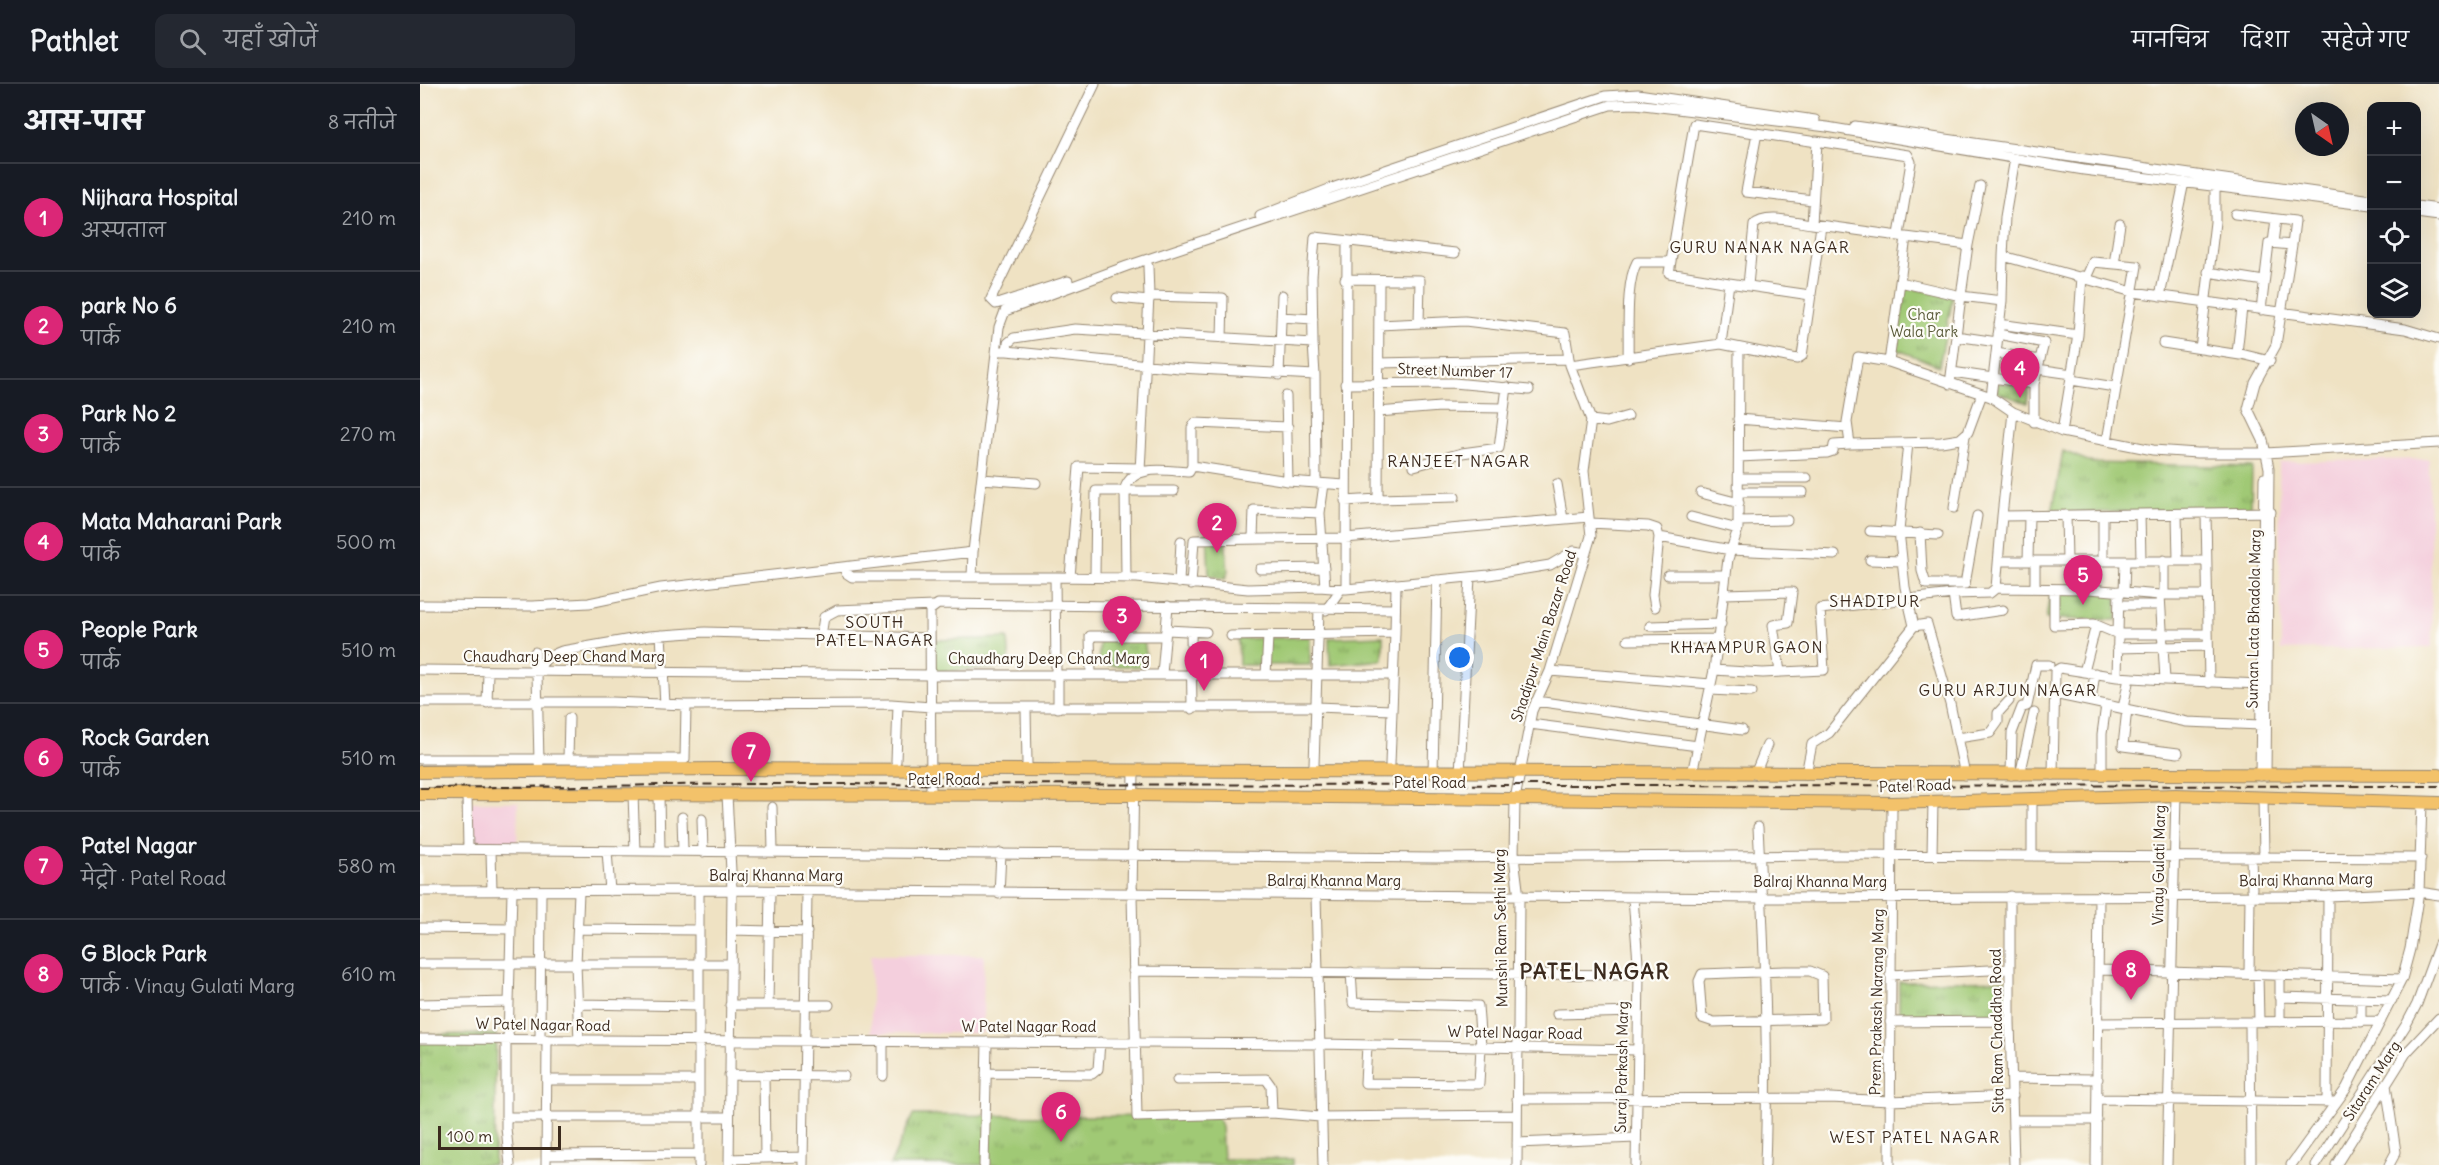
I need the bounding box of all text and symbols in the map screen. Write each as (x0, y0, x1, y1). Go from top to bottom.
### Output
search box (155, 14, 575, 68)
text: Pathlet (30, 23, 119, 59)
icon: search (176, 25, 209, 58)
text: यहाँ खोजें (224, 25, 318, 53)
text: मानचित्र (2131, 26, 2209, 53)
text: दिशा (2242, 26, 2289, 53)
text: सहेजे गए (2322, 26, 2409, 53)
north arrow (2295, 102, 2349, 156)
map controls (2367, 102, 2421, 318)
button: + (2367, 102, 2421, 156)
text: आस-पास (24, 104, 144, 137)
text: 8 नतीजे (328, 109, 396, 134)
button: − (2367, 156, 2421, 210)
text: Nijhara Hospital (81, 183, 238, 211)
text: 1 (40, 205, 47, 230)
text: 210 m (342, 205, 396, 230)
button: locate (2367, 210, 2421, 264)
text: अस्पताल (81, 217, 166, 242)
district label: GURU NANAK NAGAR (1669, 237, 1851, 257)
button: layers (2367, 264, 2421, 318)
text: park No 6 (81, 291, 177, 319)
park label: Char Wala Park (1890, 305, 1958, 341)
text: 2 (38, 313, 49, 338)
text: 210 m (342, 313, 396, 338)
text: पार्क (81, 325, 120, 350)
pin: 4 (2000, 348, 2040, 398)
street label: Street Number 17 (1397, 359, 1513, 382)
text: Park No 2 (81, 399, 176, 427)
text: 3 (38, 421, 49, 446)
text: 270 m (340, 421, 396, 446)
text: पार्क (81, 433, 120, 458)
district label: RANJEET NAGAR (1387, 451, 1531, 471)
pin: 2 (1198, 504, 1236, 553)
text: Mata Maharani Park (81, 507, 282, 535)
text: 4 (38, 529, 49, 554)
text: 500 m (336, 529, 396, 554)
street label: Suman Lata Bhadola Marg (2242, 529, 2265, 709)
text: पार्क (81, 541, 120, 566)
street label: Shadipur Main Bazar Road (1507, 547, 1580, 724)
pin: 5 (2064, 556, 2102, 605)
district label: SHADIPUR (1829, 591, 1921, 611)
pin: 3 (1102, 596, 1142, 646)
district label: SOUTH PATEL NAGAR (816, 612, 934, 650)
text: People Park (81, 615, 198, 643)
text: 5 (38, 637, 49, 662)
text: 510 m (341, 637, 396, 662)
district label: KHAAMPUR GAON (1670, 637, 1824, 657)
pin: 1 (1184, 642, 1224, 691)
your location (1445, 643, 1474, 672)
street label: Chaudhary Deep Chand Marg (463, 647, 665, 666)
text: पार्क (81, 649, 120, 674)
street label: Chaudhary Deep Chand Marg (948, 649, 1150, 668)
district label: GURU ARJUN NAGAR (1918, 680, 2098, 700)
text: Rock Garden (81, 723, 209, 751)
pin: 7 (732, 732, 770, 782)
text: 6 (38, 745, 49, 770)
text: 510 m (341, 745, 396, 770)
text: पार्क (81, 757, 120, 782)
street label: Patel Road (908, 770, 980, 789)
street label: Patel Road (1394, 773, 1466, 792)
street label: Patel Road (1879, 775, 1952, 796)
street label: Vinay Gulati Marg (2148, 805, 2169, 925)
text: Patel Nagar (81, 831, 197, 859)
street label: Munshi Ram Sethi Marg (1490, 849, 1511, 1008)
text: 7 (39, 853, 48, 878)
text: 580 m (338, 853, 396, 878)
text: मेट्रो · Patel Road (81, 865, 226, 890)
street label: Balraj Khanna Marg (709, 866, 843, 885)
street label: Balraj Khanna Marg (2239, 869, 2373, 890)
street label: Balraj Khanna Marg (1267, 871, 1401, 890)
street label: Balraj Khanna Marg (1753, 872, 1887, 891)
street label: Prem Prakash Narang Marg (1865, 908, 1888, 1096)
text: G Block Park (81, 939, 207, 967)
street label: Sita Ram Chaddha Road (1986, 949, 2007, 1113)
pin: 8 (2112, 950, 2150, 1000)
district label: PATEL NAGAR (1520, 958, 1670, 985)
text: 8 (38, 961, 49, 986)
text: 610 m (341, 961, 396, 986)
text: पार्क · Vinay Gulati Marg (81, 973, 295, 998)
street label: Suraj Parkash Marg (1611, 1001, 1632, 1133)
street label: W Patel Nagar Road (475, 1014, 611, 1035)
street label: W Patel Nagar Road (962, 1017, 1097, 1036)
street label: W Patel Nagar Road (1447, 1022, 1583, 1043)
street label: Sitaram Marg (2339, 1037, 2404, 1124)
pin: 6 (1042, 1092, 1080, 1142)
scale bar (438, 1123, 561, 1150)
text: 100 m (447, 1126, 492, 1146)
district label: WEST PATEL NAGAR (1829, 1127, 2001, 1147)

